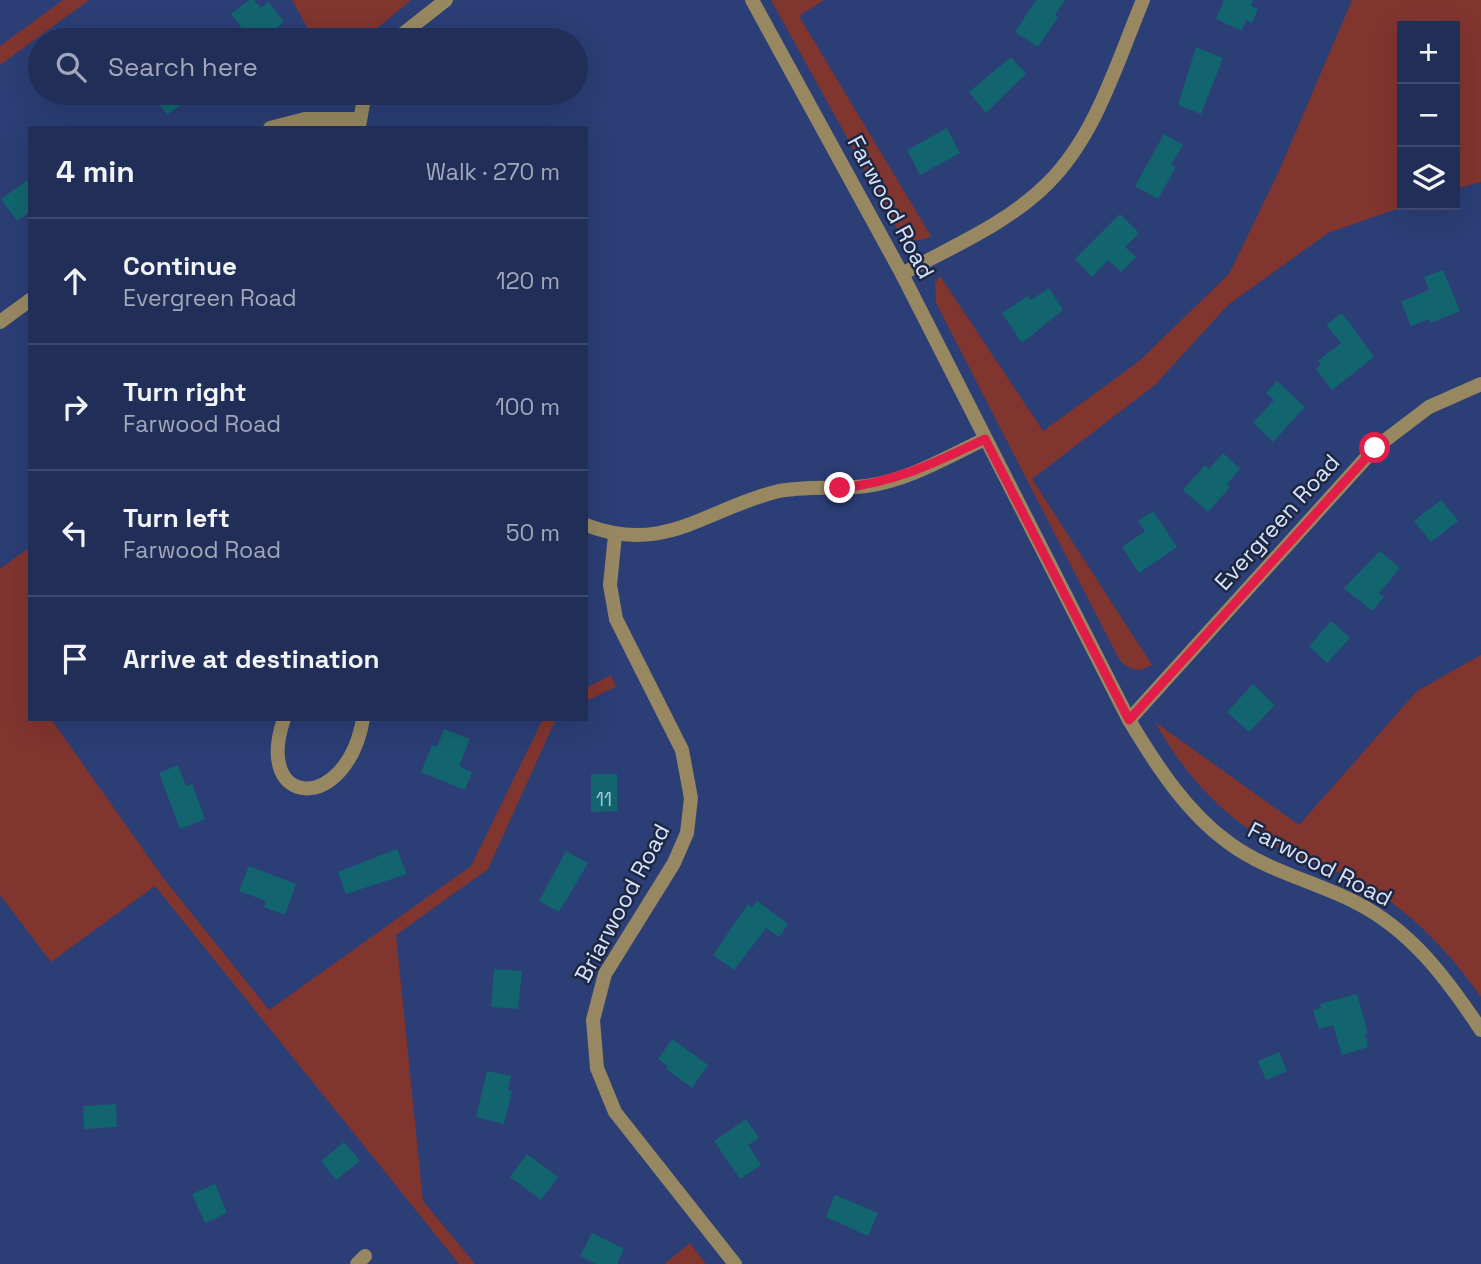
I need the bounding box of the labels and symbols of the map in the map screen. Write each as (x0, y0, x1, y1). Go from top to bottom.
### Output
street label: Farwood Road (841, 130, 941, 284)
route start (1359, 432, 1390, 463)
street label: Evergreen Road (1208, 448, 1346, 596)
route end (824, 472, 855, 503)
house number: 11 (596, 787, 612, 812)
street label: Farwood Road (1243, 815, 1397, 913)
street label: Briarwood Road (568, 819, 676, 987)

